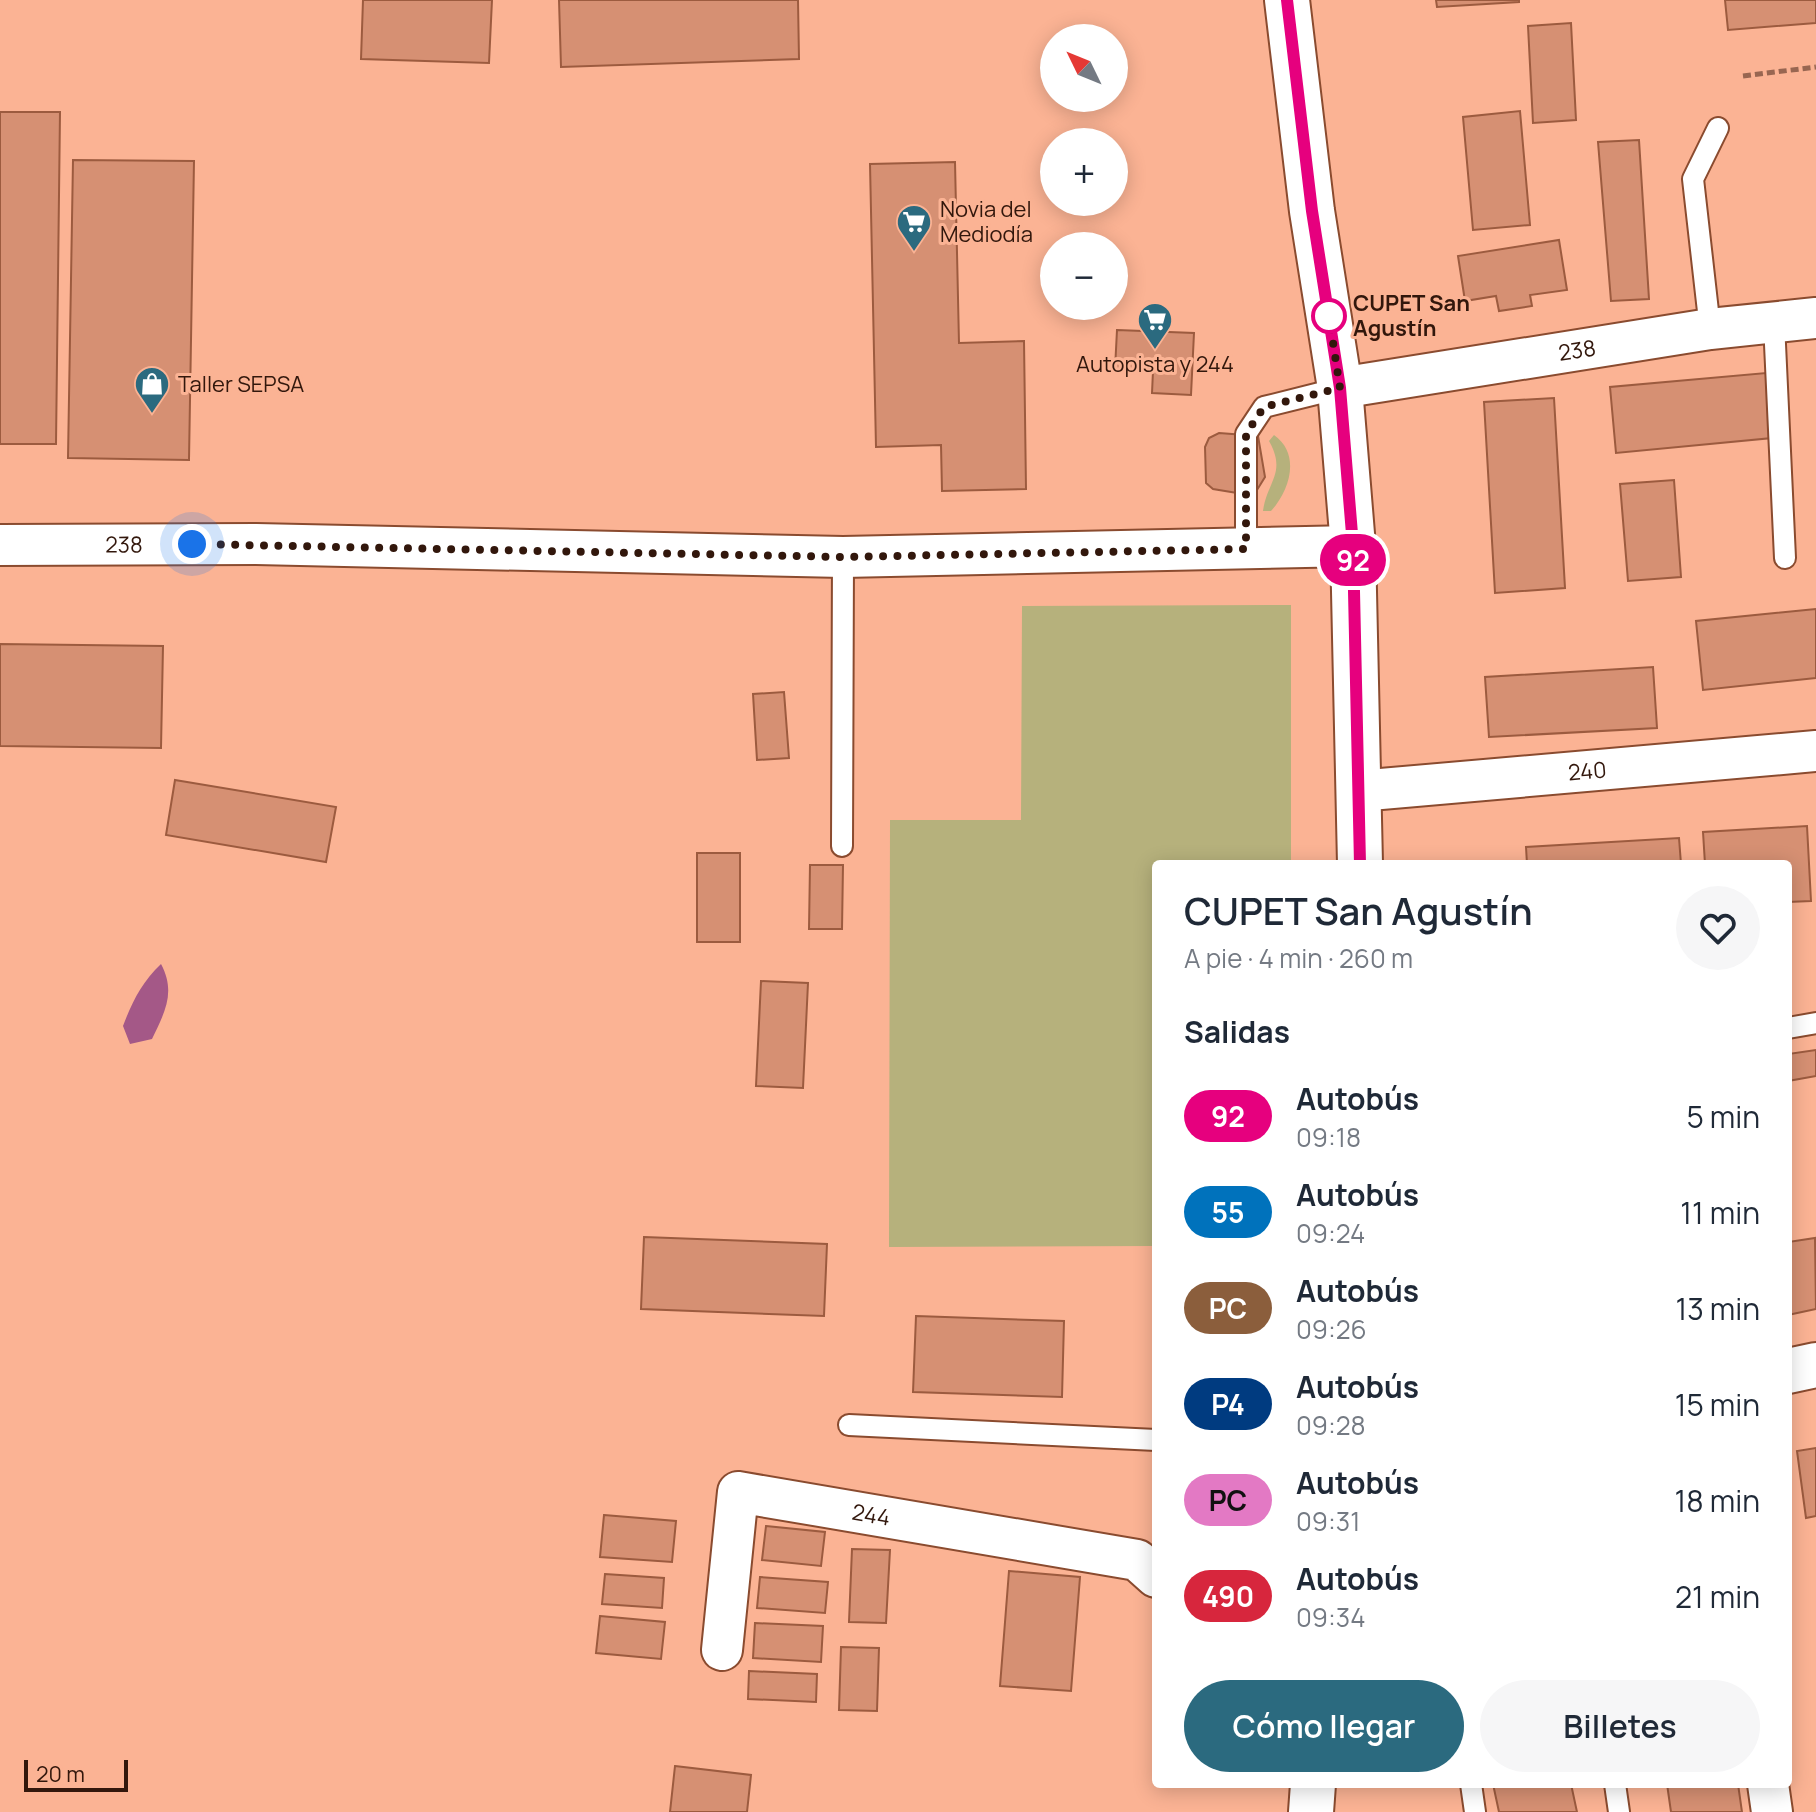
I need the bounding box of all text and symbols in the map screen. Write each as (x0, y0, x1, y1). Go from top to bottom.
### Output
north arrow (1040, 24, 1128, 112)
map controls (1040, 24, 1128, 320)
button: + (1040, 128, 1128, 216)
place label: Novia del Mediodía (940, 194, 1033, 249)
supermarket icon: Novia del Mediodía (895, 203, 933, 253)
button: − (1040, 232, 1128, 320)
place label: CUPET San Agustín (1353, 288, 1470, 343)
marker: CUPET San Agustín (1312, 299, 1346, 333)
supermarket icon: Autopista y 244 (1136, 301, 1174, 351)
street label: 238 (1556, 332, 1598, 368)
place label: Autopista y 244 (1076, 349, 1234, 379)
shop icon: Taller SEPSA (133, 365, 171, 415)
place label: Taller SEPSA (178, 369, 304, 399)
your location (172, 524, 212, 564)
street label: 238 (105, 529, 143, 560)
line badge: 92 (1317, 534, 1389, 586)
text: 92 (1336, 541, 1370, 579)
street label: 240 (1567, 754, 1608, 788)
text: CUPET San Agustín (1184, 884, 1533, 936)
button: heart (1676, 886, 1760, 970)
text: A pie · 4 min · 260 m (1184, 940, 1413, 976)
text: Salidas (1184, 1011, 1290, 1052)
text: Autobús (1296, 1078, 1419, 1119)
text: 5 min (1686, 1096, 1760, 1137)
text: 92 (1211, 1097, 1245, 1135)
text: 09:18 (1296, 1119, 1361, 1155)
text: Autobús (1296, 1174, 1419, 1215)
text: 11 min (1680, 1192, 1760, 1233)
text: 55 (1212, 1193, 1244, 1231)
text: 09:24 (1296, 1215, 1365, 1251)
text: Autobús (1296, 1270, 1419, 1311)
text: 13 min (1675, 1288, 1760, 1329)
text: PC (1209, 1289, 1247, 1327)
text: 09:26 (1296, 1311, 1367, 1347)
text: Autobús (1296, 1366, 1419, 1407)
text: 15 min (1675, 1384, 1760, 1425)
text: P4 (1211, 1385, 1245, 1423)
text: 09:28 (1296, 1407, 1366, 1443)
text: Autobús (1296, 1462, 1419, 1503)
text: 18 min (1675, 1480, 1760, 1521)
text: PC (1209, 1481, 1247, 1519)
street label: 244 (850, 1497, 893, 1533)
text: 09:31 (1296, 1503, 1360, 1539)
text: Autobús (1296, 1558, 1419, 1599)
text: 21 min (1675, 1576, 1760, 1617)
text: 490 (1202, 1577, 1254, 1615)
text: 09:34 (1296, 1599, 1365, 1635)
button: Cómo llegar (1184, 1680, 1464, 1772)
button: Billetes (1480, 1680, 1760, 1772)
scale bar (24, 1756, 128, 1792)
text: 20 m (36, 1759, 85, 1789)

